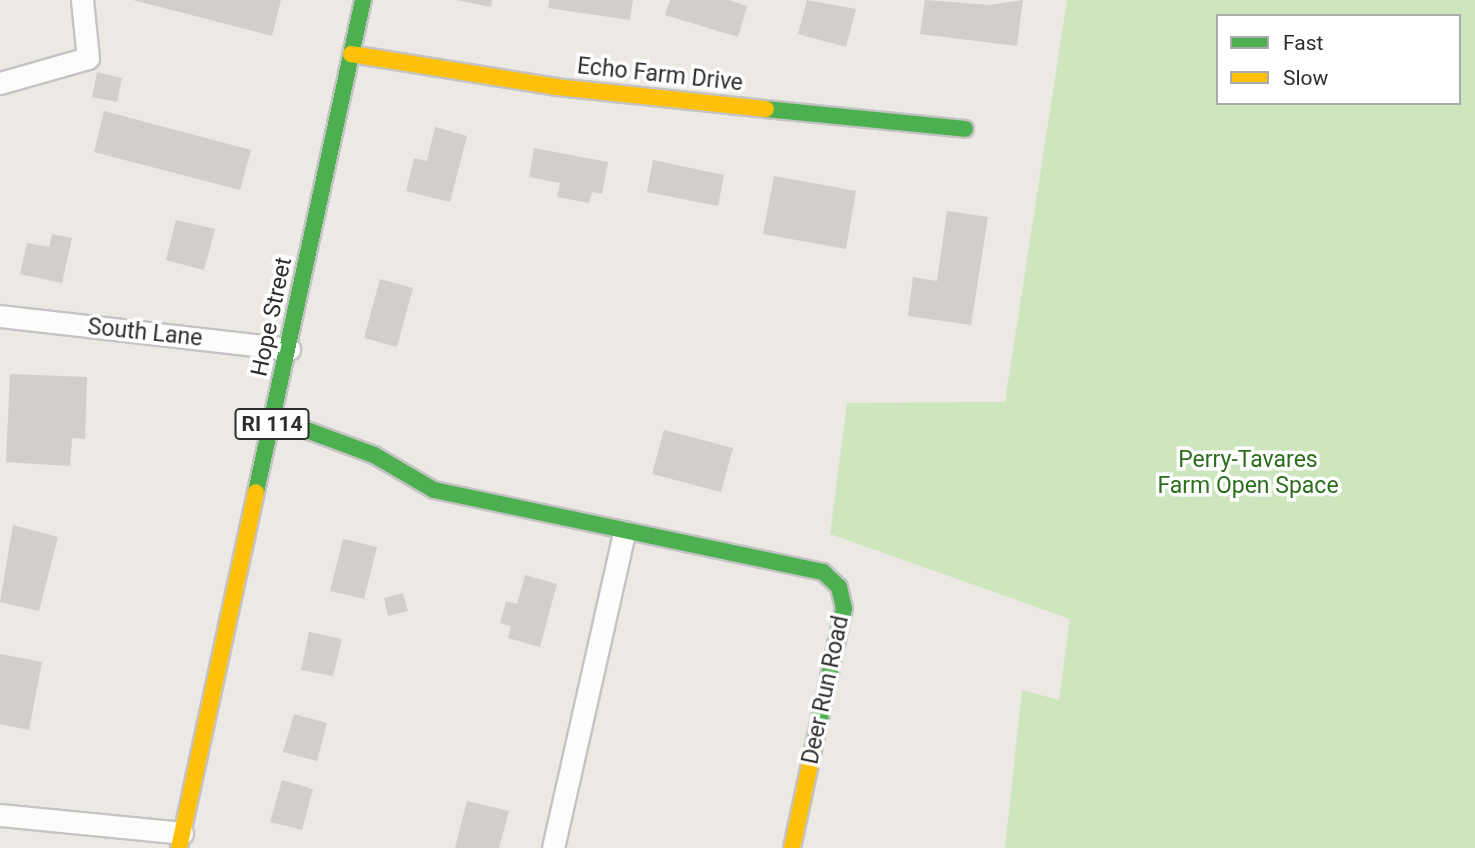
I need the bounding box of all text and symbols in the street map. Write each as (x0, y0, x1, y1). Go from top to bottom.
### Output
legend (1216, 14, 1461, 105)
text: Fast (1283, 31, 1323, 55)
street label: Echo Farm Drive (576, 53, 744, 97)
text: Slow (1283, 66, 1328, 90)
street label: Hope Street (246, 255, 298, 379)
street label: South Lane (86, 313, 204, 353)
road number: RI 114 (233, 406, 310, 442)
park label: Perry-Tavares Farm Open Space (1157, 446, 1339, 500)
street label: Deer Run Road (797, 613, 855, 767)

